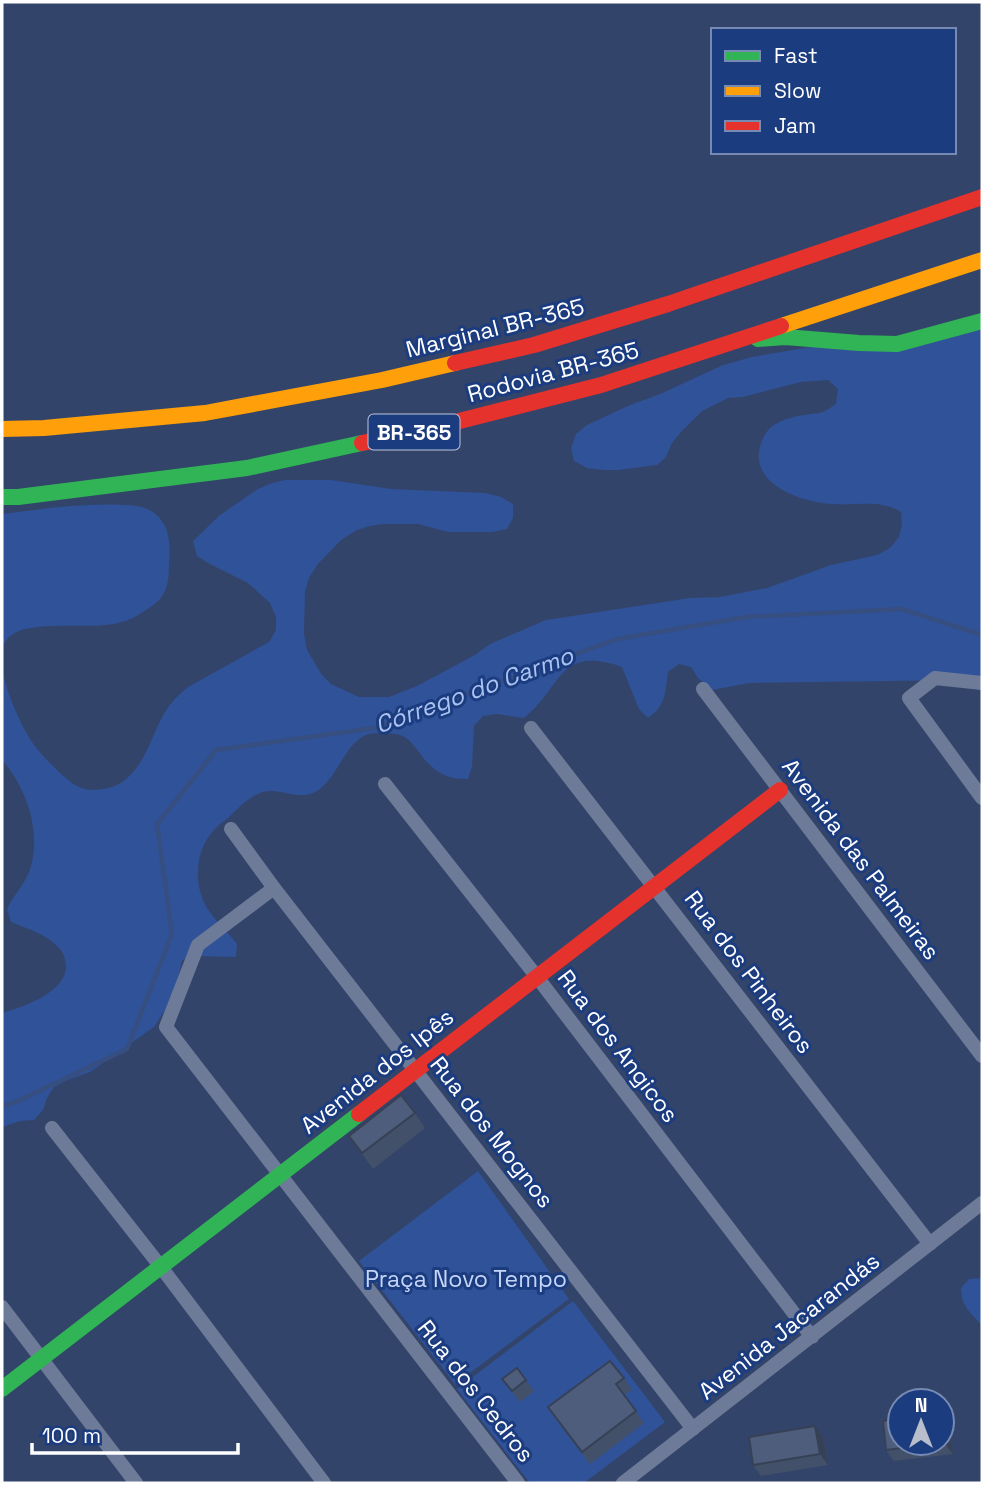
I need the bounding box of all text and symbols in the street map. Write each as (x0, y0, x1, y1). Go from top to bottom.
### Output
legend (711, 28, 956, 154)
text: Fast (774, 42, 818, 69)
text: Slow (774, 77, 822, 104)
text: Jam (774, 112, 816, 139)
street label: Marginal BR-365 (403, 291, 587, 365)
street label: Rodovia BR-365 (464, 335, 642, 409)
road number: BR-365 (368, 414, 460, 450)
water label: Córrego do Carmo (371, 639, 578, 740)
street label: Avenida das Palmeiras (776, 752, 946, 966)
street label: Rua dos Pinheiros (678, 885, 820, 1059)
street label: Rua dos Angicos (551, 964, 685, 1128)
street label: Avenida dos Ipês (294, 1002, 460, 1140)
street label: Rua dos Mognos (424, 1050, 560, 1214)
street label: Avenida Jacarandás (692, 1246, 886, 1406)
park label: Praça Novo Tempo (365, 1264, 567, 1294)
street label: Rua dos Cedros (411, 1314, 541, 1468)
north arrow (886, 1387, 956, 1457)
text: N (915, 1393, 927, 1418)
scale bar (32, 1412, 238, 1456)
text: 100 m (42, 1422, 101, 1449)

